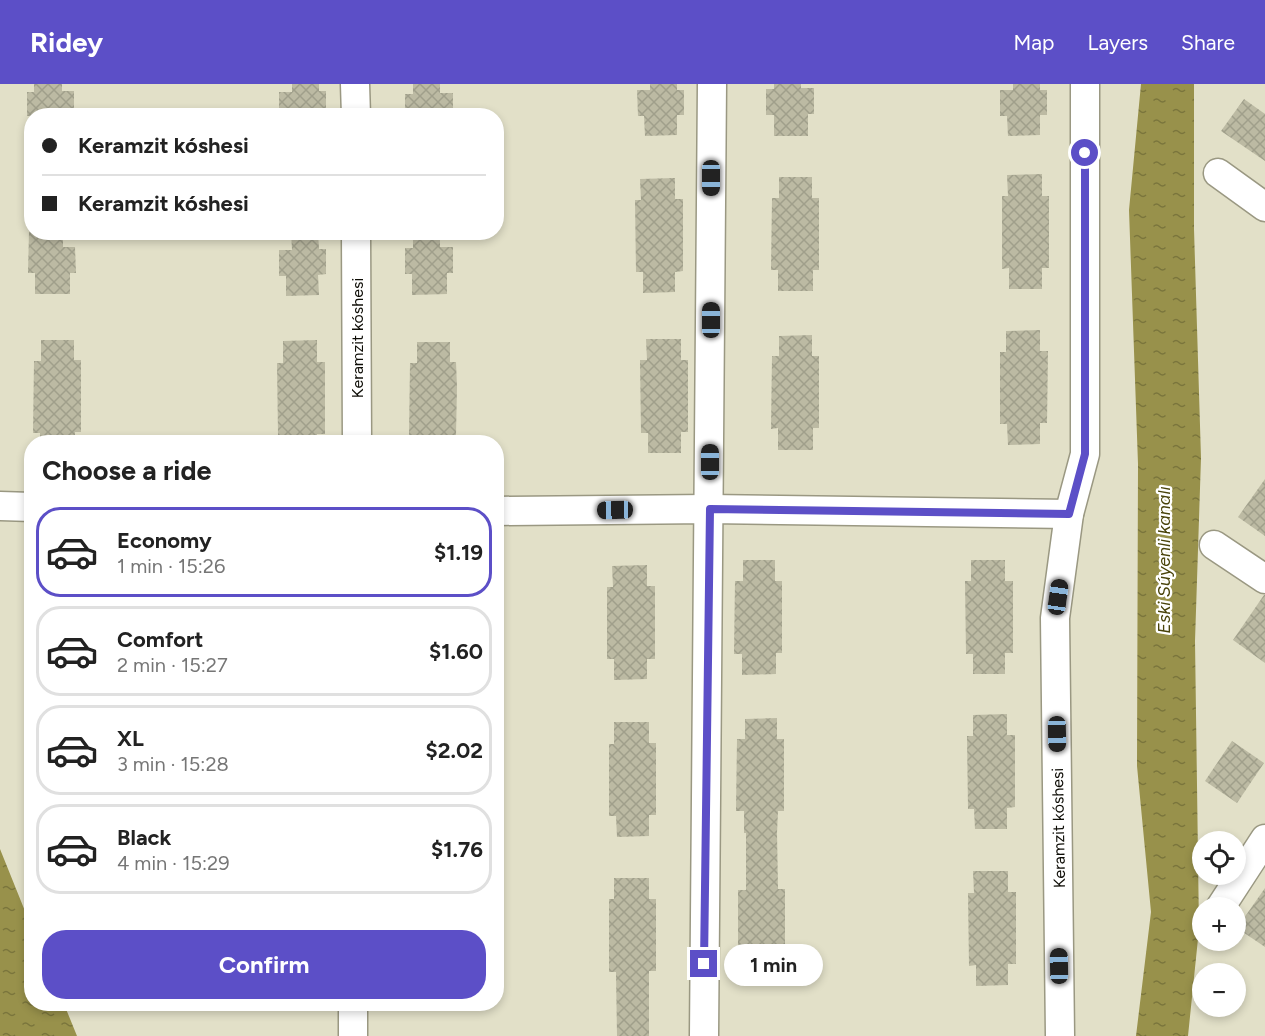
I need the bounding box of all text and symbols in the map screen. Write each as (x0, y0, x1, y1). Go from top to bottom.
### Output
text: Ridey (30, 25, 103, 59)
text: Map (1014, 30, 1054, 55)
text: Layers (1087, 30, 1148, 55)
text: Share (1181, 30, 1235, 55)
text: Keramzit kóshesi (78, 132, 249, 159)
route start (1071, 139, 1098, 166)
car (702, 160, 720, 196)
text: Keramzit kóshesi (78, 190, 249, 217)
street label: Keramzit kóshesi (348, 278, 367, 398)
car (702, 302, 720, 338)
car (701, 444, 719, 480)
text: Choose a ride (42, 454, 211, 487)
water label: Eski Súyenli kanalı (1153, 486, 1175, 634)
car (597, 501, 633, 519)
icon: car (45, 525, 99, 579)
text: Economy (117, 527, 212, 554)
text: $1.19 (434, 539, 483, 566)
text: 1 min · 15:26 (117, 554, 225, 578)
car (1047, 578, 1069, 616)
icon: car (45, 624, 99, 678)
text: Comfort (117, 626, 203, 653)
text: $1.60 (429, 638, 483, 665)
text: 2 min · 15:27 (117, 653, 228, 677)
car (1048, 716, 1066, 752)
icon: car (45, 723, 99, 777)
text: XL (117, 725, 144, 752)
text: $2.02 (426, 737, 483, 764)
text: 3 min · 15:28 (117, 752, 229, 776)
street label: Keramzit kóshesi (1048, 768, 1069, 888)
icon: car (45, 822, 99, 876)
text: Black (117, 824, 171, 851)
map controls (1192, 831, 1246, 1017)
button: locate (1192, 831, 1246, 885)
text: $1.76 (431, 836, 483, 863)
text: 4 min · 15:29 (117, 851, 229, 875)
button: + (1192, 897, 1246, 951)
button: Confirm (42, 930, 486, 999)
callout: 1 min (725, 943, 824, 985)
car (1050, 948, 1068, 984)
route end (690, 950, 717, 977)
text: 1 min (750, 953, 797, 977)
button: − (1192, 963, 1246, 1017)

